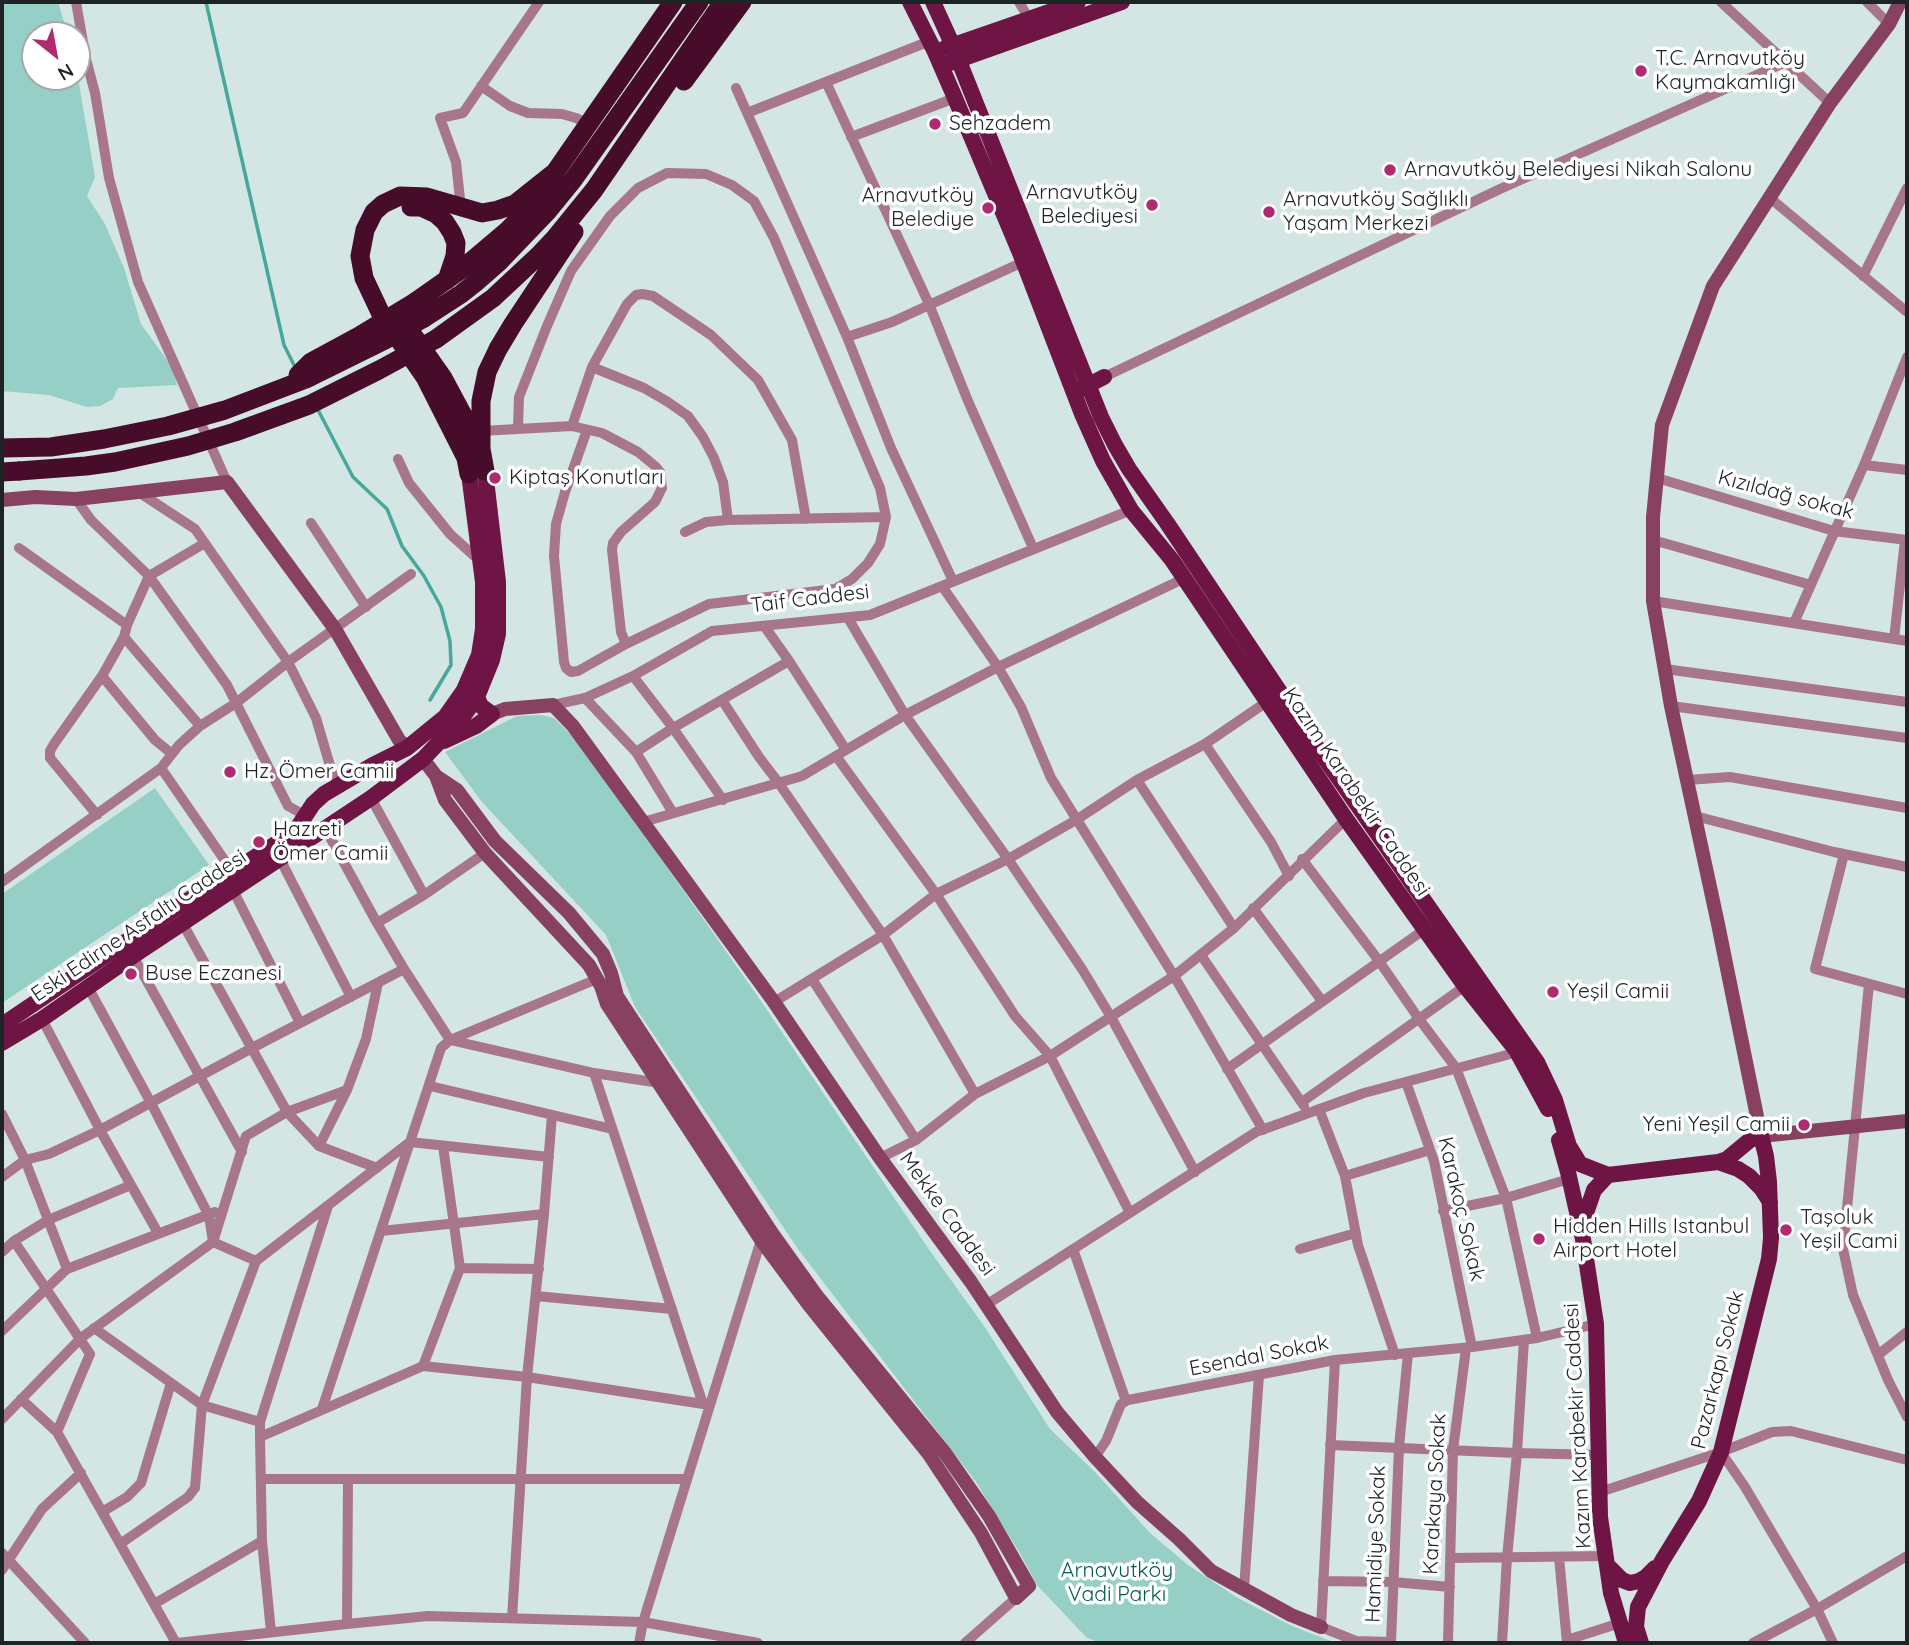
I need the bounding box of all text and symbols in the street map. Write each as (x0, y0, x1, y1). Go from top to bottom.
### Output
north arrow (21, 21, 91, 91)
place label: T.C. Arnavutköy Kaymakamlığı (1655, 46, 1805, 96)
text: N (54, 58, 78, 86)
marker: T.C. Arnavutköy Kaymakamlığı (1633, 63, 1649, 79)
place label: Sehzadem (949, 111, 1051, 137)
marker: Sehzadem (927, 116, 943, 132)
place label: Arnavutköy Belediyesi Nikah Salonu (1404, 157, 1752, 183)
marker: Arnavutköy Belediyesi Nikah Salonu (1382, 162, 1398, 178)
place label: Arnavutköy Belediyesi (1026, 180, 1138, 230)
place label: Arnavutköy Belediye (862, 183, 974, 233)
place label: Arnavutköy Sağlıklı Yaşam Merkezi (1283, 187, 1468, 237)
marker: Arnavutköy Belediyesi (1144, 197, 1160, 213)
marker: Arnavutköy Belediye (980, 200, 996, 216)
marker: Arnavutköy Sağlıklı Yaşam Merkezi (1261, 204, 1277, 220)
place label: Kiptaş Konutları (509, 465, 664, 491)
street label: Kızıldağ sokak (1715, 465, 1857, 525)
marker: Kiptaş Konutları (487, 470, 503, 486)
street label: Taif Caddesi (749, 579, 871, 619)
street label: Kazım Karabekir Caddesi (1277, 683, 1435, 901)
place label: Hz. Ömer Camii (244, 759, 394, 785)
marker: Hz. Ömer Camii (222, 764, 238, 780)
place label: Hazreti Ömer Camii (273, 817, 388, 867)
marker: Hazreti Ömer Camii (251, 834, 267, 850)
street label: Eski Edirne Asfaltı Caddesi (27, 845, 251, 1007)
place label: Buse Eczanesi (145, 961, 282, 987)
marker: Buse Eczanesi (123, 966, 139, 982)
place label: Yeşil Camii (1567, 979, 1669, 1005)
marker: Yeşil Camii (1545, 984, 1561, 1000)
place label: Yeni Yeşil Camii (1643, 1112, 1790, 1138)
marker: Yeni Yeşil Camii (1796, 1117, 1812, 1133)
street label: Karakoç Sokak (1432, 1134, 1490, 1284)
street label: Mekke Caddesi (894, 1147, 1000, 1281)
place label: Taşoluk Yeşil Cami (1800, 1205, 1898, 1255)
place label: Hidden Hills Istanbul Airport Hotel (1553, 1214, 1749, 1264)
marker: Taşoluk Yeşil Cami (1778, 1222, 1794, 1238)
marker: Hidden Hills Istanbul Airport Hotel (1531, 1231, 1547, 1247)
street label: Pazarkapı Sokak (1686, 1288, 1750, 1452)
street label: Kazım Karabekir Caddesi (1559, 1302, 1597, 1550)
street label: Esendal Sokak (1187, 1330, 1331, 1382)
street label: Karakaya Sokak (1418, 1413, 1452, 1575)
street label: Hamidiye Sokak (1361, 1465, 1391, 1623)
park label: Arnavutköy Vadi Parkı (1061, 1558, 1173, 1608)

